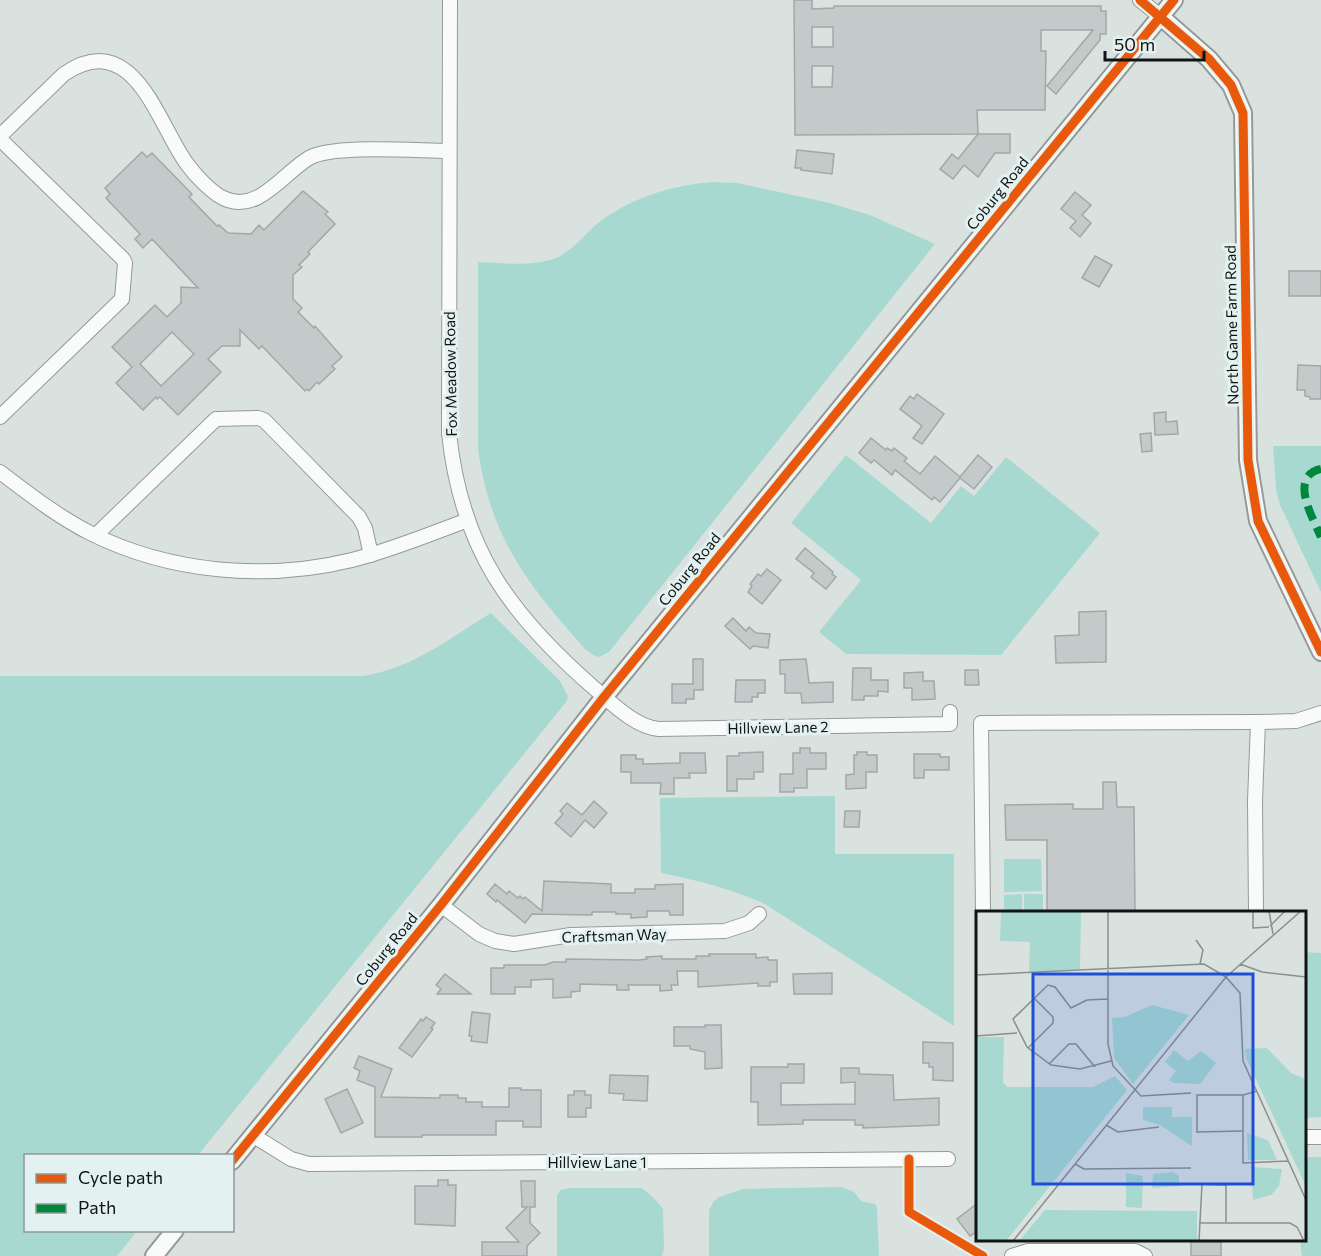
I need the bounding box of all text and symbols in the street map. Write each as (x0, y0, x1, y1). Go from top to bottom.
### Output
scale bar (1105, 24, 1204, 62)
text: 50 m (1114, 33, 1155, 55)
street label: Coburg Road (962, 153, 1032, 233)
street label: North Game Farm Road (1221, 245, 1241, 405)
street label: Fox Meadow Road (440, 311, 460, 437)
street label: Coburg Road (654, 529, 724, 609)
street label: Hillview Lane 2 (727, 717, 829, 737)
street label: Coburg Road (351, 909, 421, 989)
inset map (976, 911, 1306, 1241)
street label: Craftsman Way (561, 924, 667, 946)
street label: Hillview Lane 1 (547, 1153, 647, 1171)
legend (24, 1154, 234, 1232)
text: Cycle path (78, 1166, 163, 1188)
text: Path (78, 1196, 116, 1218)

